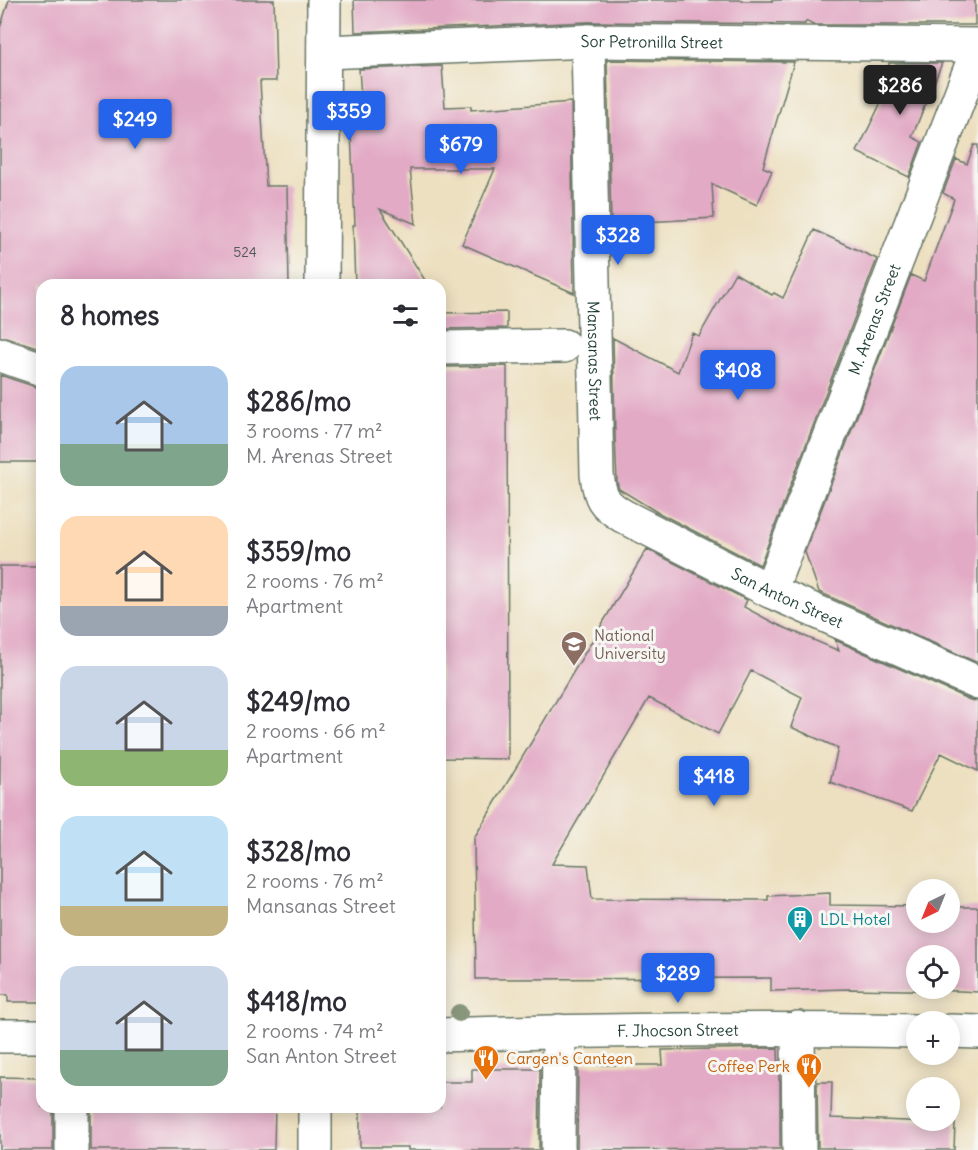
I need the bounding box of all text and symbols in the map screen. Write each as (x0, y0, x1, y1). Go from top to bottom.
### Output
street label: Sor Petronilla Street (580, 31, 724, 52)
pin: $286 (864, 65, 936, 116)
text: $286 (877, 72, 923, 97)
pin: $359 (313, 91, 385, 142)
text: $359 (326, 98, 372, 123)
pin: $249 (99, 99, 171, 150)
text: $249 (113, 106, 157, 131)
pin: $679 (425, 124, 497, 175)
text: $679 (439, 131, 483, 156)
pin: $328 (582, 215, 654, 266)
text: $328 (596, 222, 640, 247)
house number: 524 (233, 243, 257, 261)
street label: M. Arenas Street (844, 260, 905, 378)
text: 8 homes (60, 299, 159, 332)
icon: filters (389, 299, 422, 332)
street label: Mansanas Street (583, 301, 606, 422)
pin: $408 (702, 350, 774, 401)
text: $408 (714, 357, 762, 382)
text: $286/mo (246, 385, 351, 418)
icon: home (108, 390, 180, 462)
text: 3 rooms · 77 m² (246, 418, 383, 443)
text: M. Arenas Street (246, 443, 393, 468)
text: $359/mo (246, 535, 351, 568)
icon: home (108, 540, 180, 612)
street label: San Anton Street (728, 563, 847, 632)
text: 2 rooms · 76 m² (246, 568, 384, 593)
text: Apartment (246, 593, 343, 618)
place label: National University (594, 625, 666, 663)
school or university icon: National University (559, 629, 589, 667)
text: $249/mo (246, 685, 350, 718)
icon: home (108, 690, 180, 762)
text: 2 rooms · 66 m² (246, 718, 386, 743)
text: Apartment (246, 743, 343, 768)
pin: $418 (678, 756, 750, 807)
text: $418 (693, 763, 735, 788)
text: $328/mo (246, 835, 351, 868)
icon: home (108, 840, 180, 912)
text: 2 rooms · 76 m² (246, 868, 384, 893)
north arrow (906, 879, 960, 933)
map controls (906, 879, 960, 1131)
text: Mansanas Street (246, 893, 396, 918)
building icon: LDL Hotel (785, 904, 815, 942)
place label: LDL Hotel (820, 909, 890, 929)
button: locate (906, 945, 960, 999)
pin: $289 (642, 953, 714, 1004)
text: $289 (655, 960, 701, 985)
text: $418/mo (246, 985, 347, 1018)
icon: home (108, 990, 180, 1062)
button: + (906, 1011, 960, 1065)
text: 2 rooms · 74 m² (246, 1018, 383, 1043)
street label: F. Jhocson Street (617, 1020, 739, 1041)
text: San Anton Street (246, 1043, 397, 1068)
restaurant icon: Cargen's Canteen (471, 1043, 501, 1081)
place label: Cargen's Canteen (506, 1048, 633, 1068)
restaurant icon: Coffee Perk (794, 1051, 824, 1089)
place label: Coffee Perk (707, 1056, 790, 1076)
button: − (906, 1077, 960, 1131)

